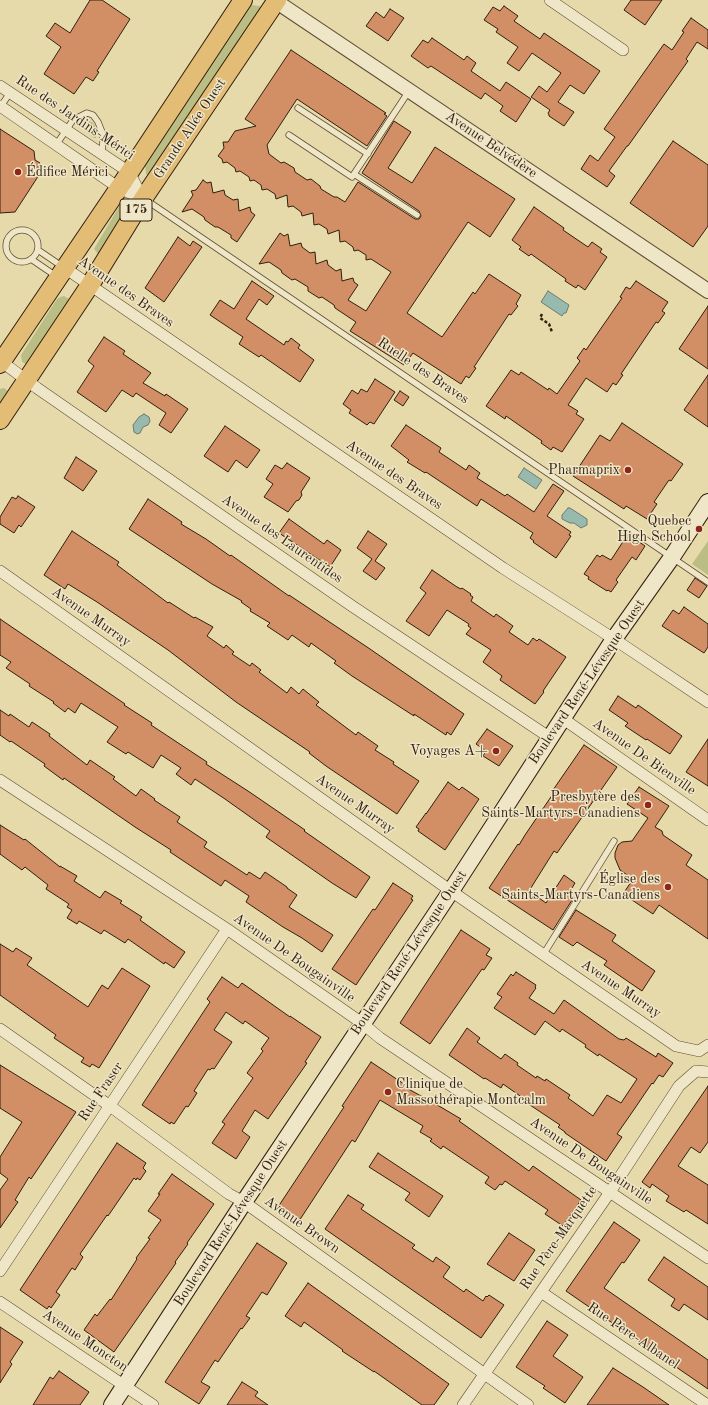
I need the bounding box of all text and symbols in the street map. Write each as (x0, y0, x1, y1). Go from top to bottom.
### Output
street label: Rue des Jardins-Mérici (13, 72, 137, 164)
street label: Grande Allée Ouest (150, 76, 230, 182)
street label: Avenue Belvédère (442, 108, 540, 182)
place label: Édifice Mérici (26, 164, 108, 180)
marker: Édifice Mérici (13, 167, 23, 177)
road number: 175 (120, 199, 152, 221)
street label: Avenue des Braves (75, 253, 177, 331)
street label: Ruelle des Braves (374, 334, 472, 408)
street label: Avenue des Braves (342, 436, 446, 514)
place label: Pharmaprix (548, 462, 620, 478)
marker: Pharmaprix (623, 465, 633, 475)
street label: Avenue des Laurentides (218, 491, 346, 587)
place label: Quebec High School (617, 513, 691, 546)
marker: Quebec High School (694, 524, 704, 534)
street label: Avenue Murray (48, 583, 134, 651)
street label: Boulevard René-Lévesque Ouest (525, 596, 649, 768)
street label: Avenue De Bienville (589, 715, 699, 799)
place label: Voyages A+ (410, 743, 488, 759)
marker: Voyages A+ (491, 746, 501, 756)
street label: Avenue Murray (312, 770, 398, 838)
place label: Presbytère des Saints-Martyrs-Canadiens (481, 789, 640, 822)
marker: Presbytère des Saints-Martyrs-Canadiens (643, 800, 653, 810)
street label: Boulevard René-Lévesque Ouest (347, 867, 471, 1039)
place label: Église des Saints-Martyrs-Canadiens (501, 871, 660, 904)
marker: Église des Saints-Martyrs-Canadiens (663, 882, 673, 892)
street label: Avenue De Bougainville (230, 910, 358, 1006)
street label: Avenue Murray (578, 956, 664, 1022)
street label: Rue Fraser (75, 1059, 127, 1125)
place label: Clinique de Massothérapie Montcalm (396, 1076, 546, 1108)
marker: Clinique de Massothérapie Montcalm (383, 1087, 393, 1097)
street label: Avenue De Bougainville (526, 1114, 656, 1208)
street label: Boulevard René-Lévesque Ouest (171, 1136, 291, 1310)
street label: Rue Père-Marquette (517, 1183, 601, 1293)
street label: Avenue Brown (261, 1193, 343, 1257)
street label: Rue Père-Albanel (584, 1299, 682, 1373)
street label: Avenue Moncton (39, 1306, 131, 1376)

